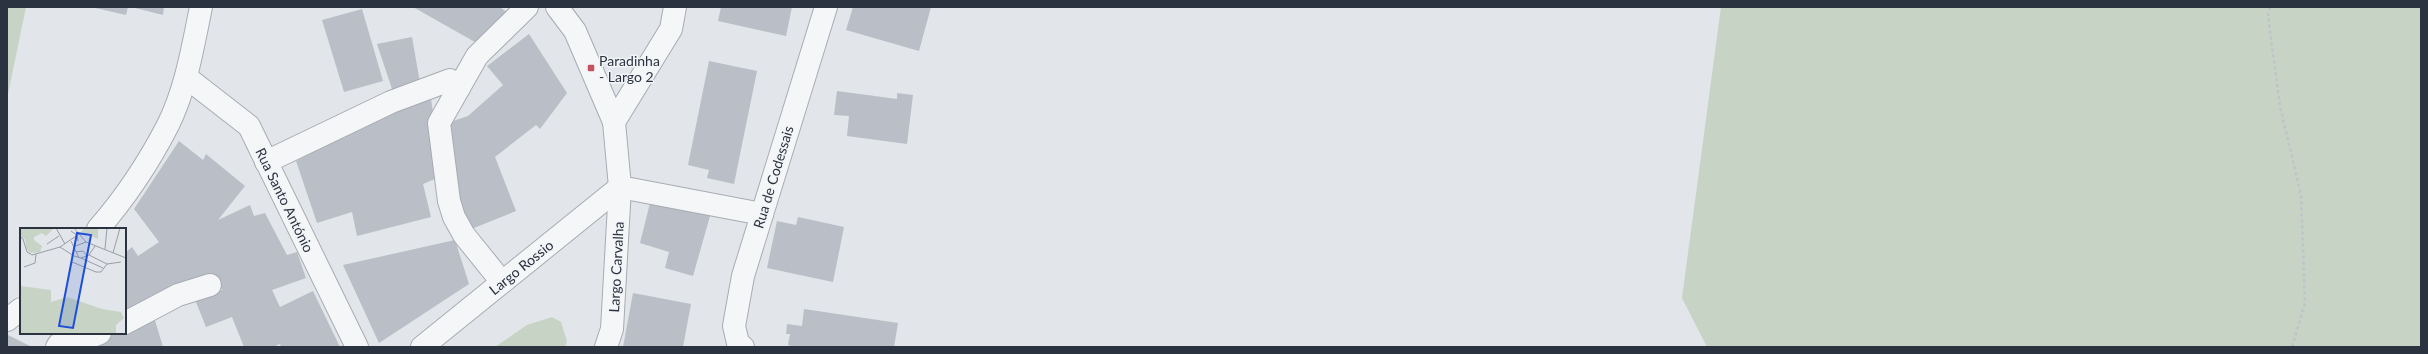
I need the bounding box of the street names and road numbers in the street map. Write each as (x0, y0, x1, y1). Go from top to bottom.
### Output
street label: Rua de Codessais (749, 124, 797, 230)
street label: Rua Santo António (252, 145, 318, 255)
street label: Largo Carvalha (605, 221, 627, 313)
street label: Largo Rossio (486, 236, 556, 298)

